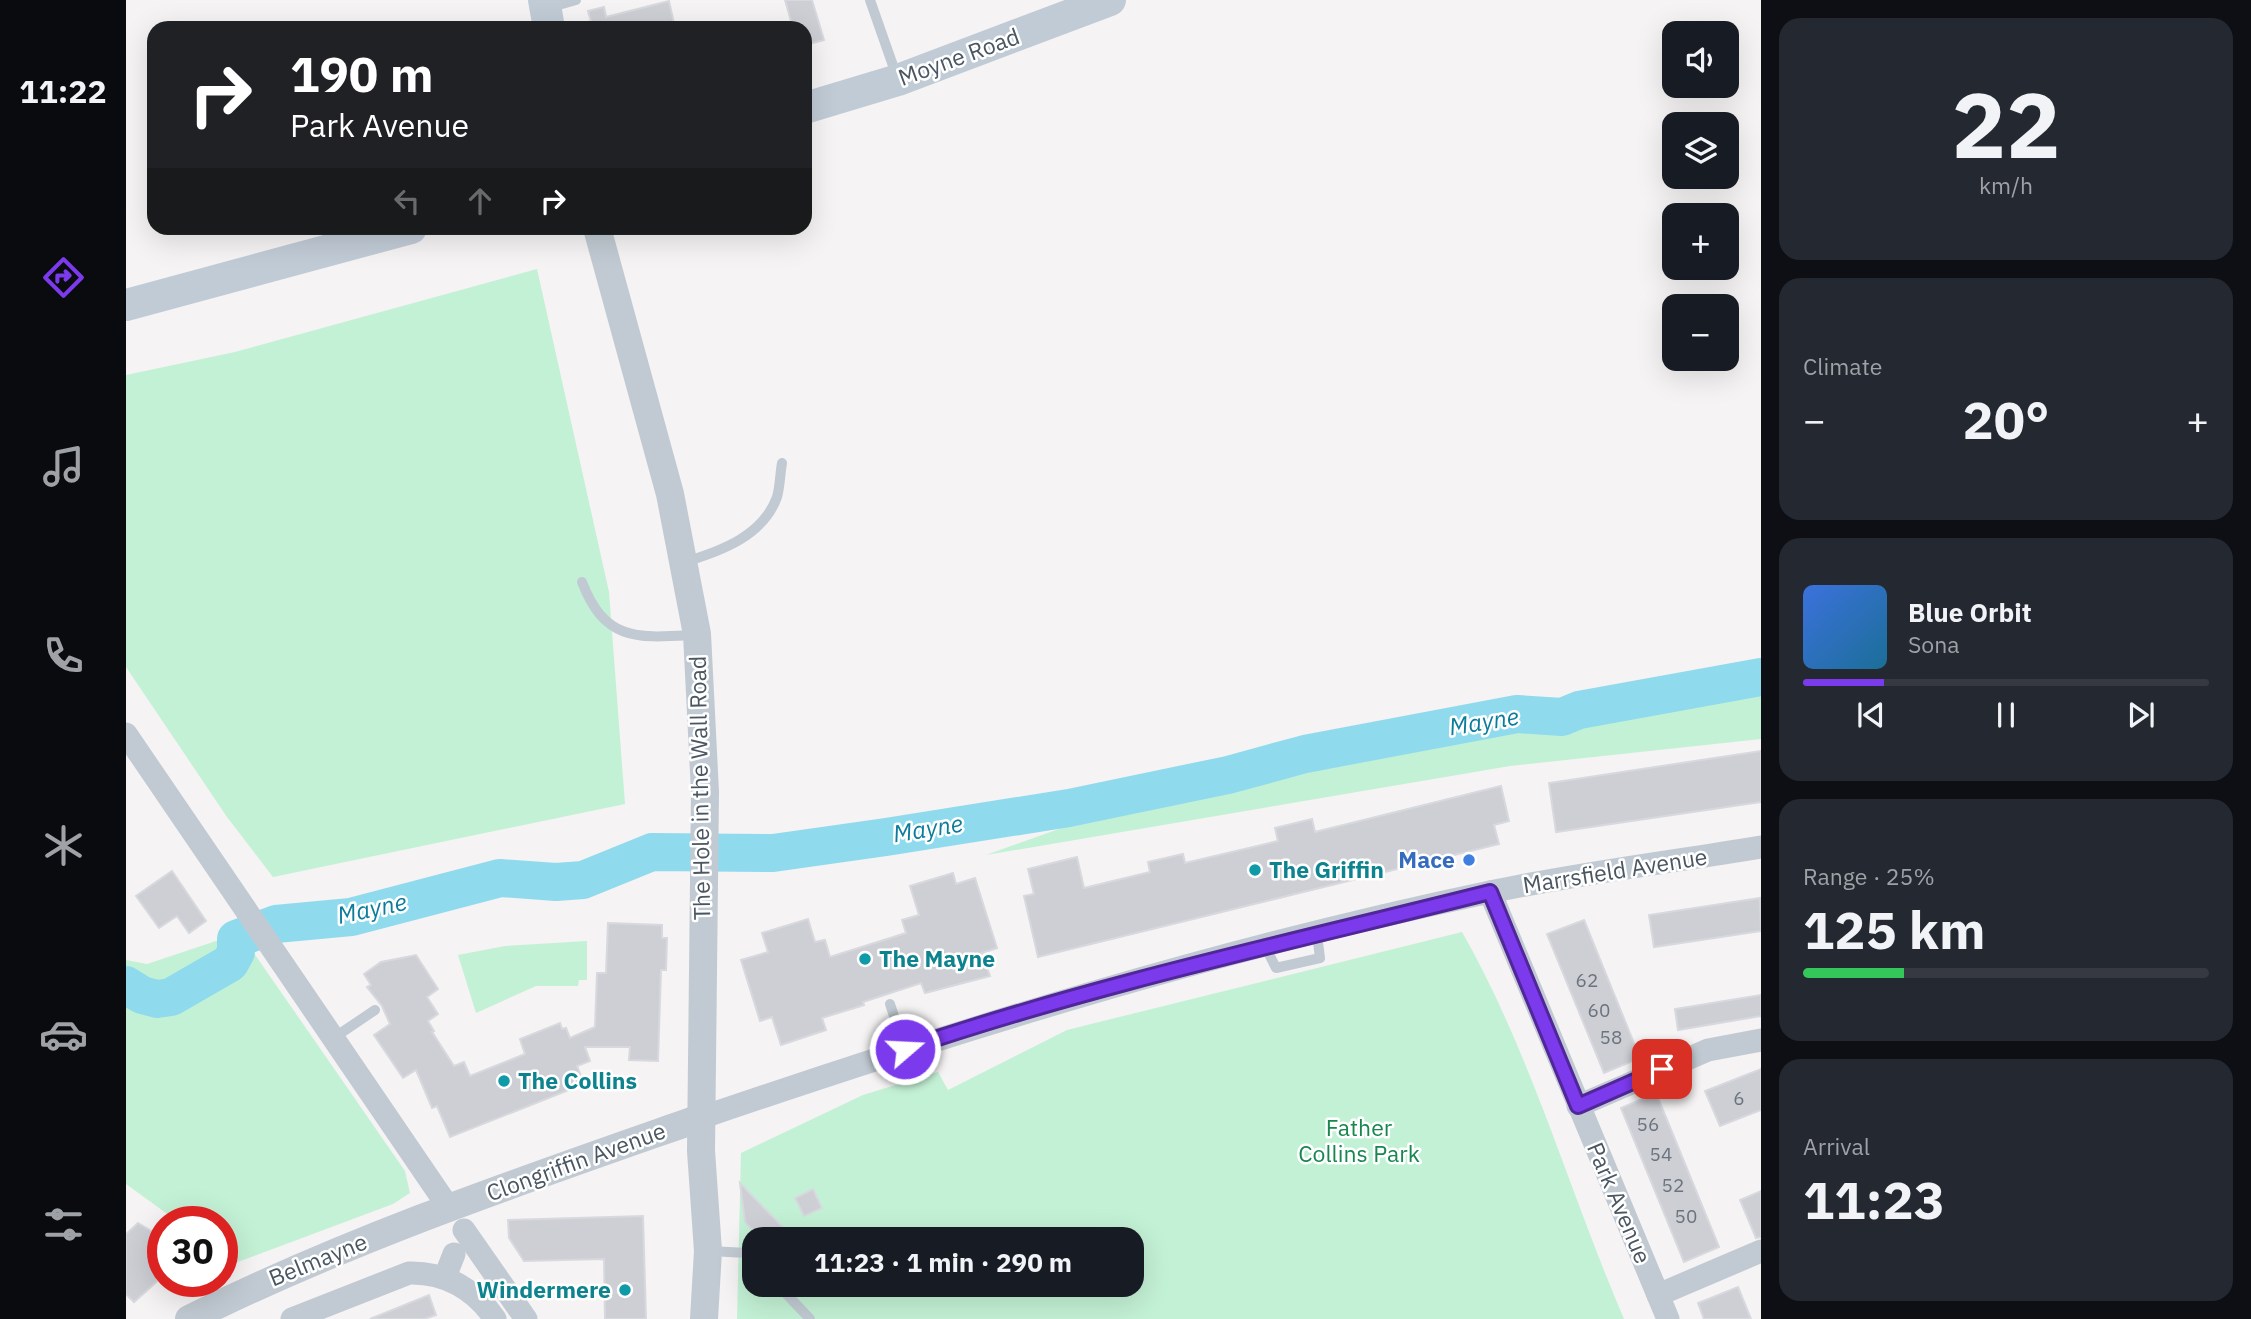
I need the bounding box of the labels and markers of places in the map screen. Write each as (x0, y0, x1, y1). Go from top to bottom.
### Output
place label: Mace (1398, 844, 1455, 874)
marker: Mace (1461, 852, 1477, 868)
place label: The Griffin (1269, 854, 1384, 884)
marker: The Griffin (1247, 862, 1263, 878)
place label: The Mayne (879, 943, 995, 973)
marker: The Mayne (857, 951, 873, 967)
pin (1632, 1039, 1692, 1099)
place label: The Collins (518, 1065, 637, 1095)
marker: The Collins (496, 1073, 512, 1089)
place label: Windermere (477, 1274, 611, 1304)
marker: Windermere (617, 1282, 633, 1298)

